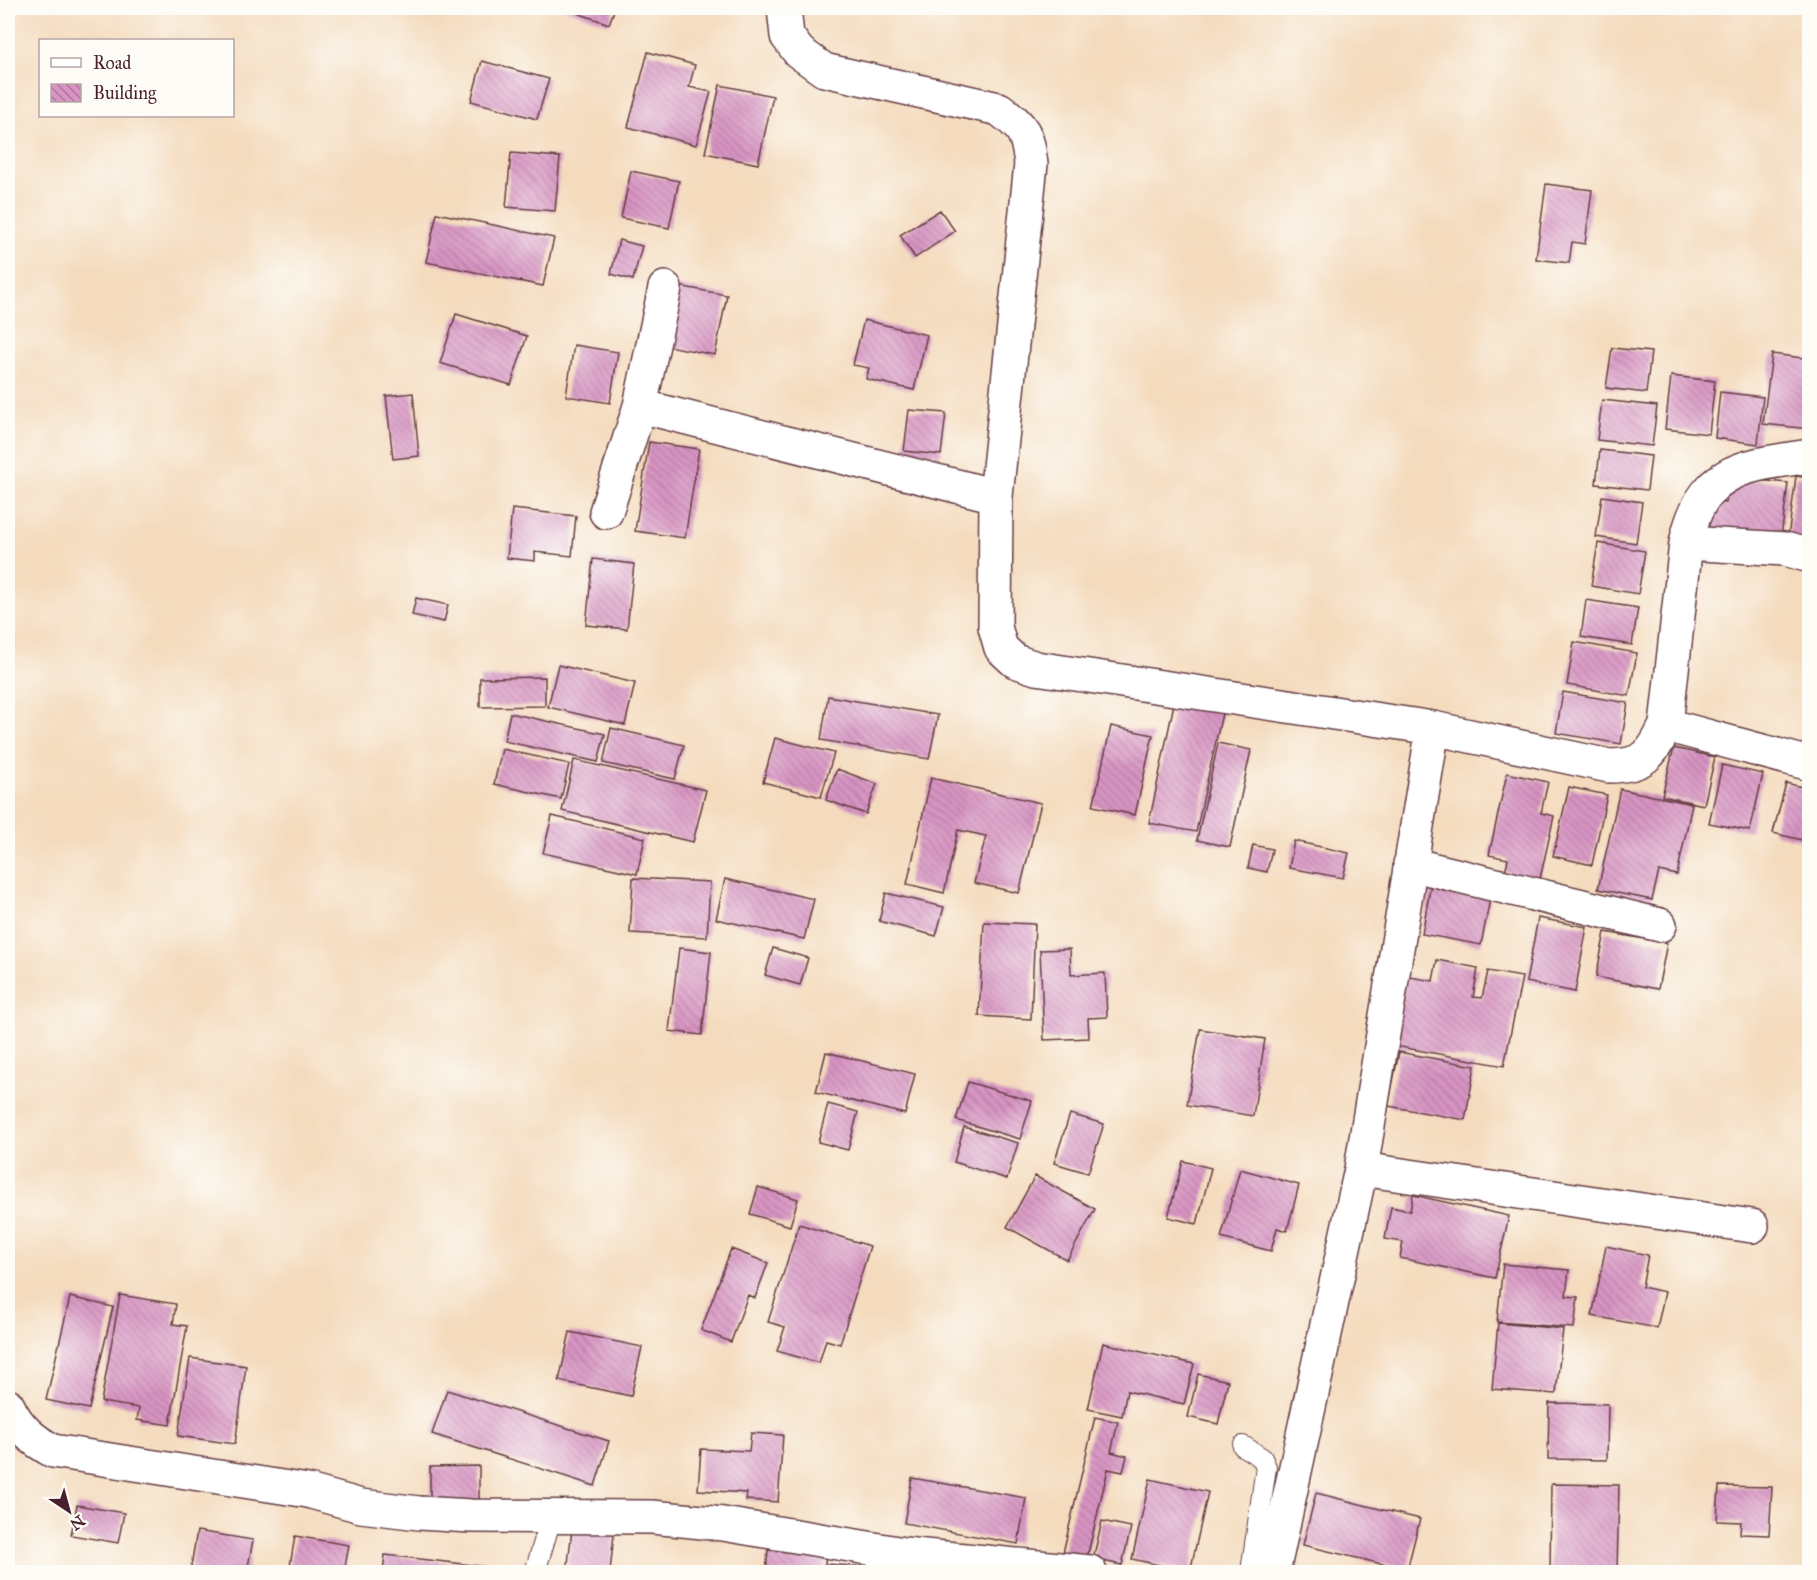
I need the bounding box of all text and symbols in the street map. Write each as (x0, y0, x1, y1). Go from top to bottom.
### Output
legend (39, 39, 234, 117)
text: Road (93, 52, 131, 74)
text: Building (93, 82, 157, 105)
north arrow (39, 1481, 99, 1541)
text: N (66, 1511, 89, 1535)

